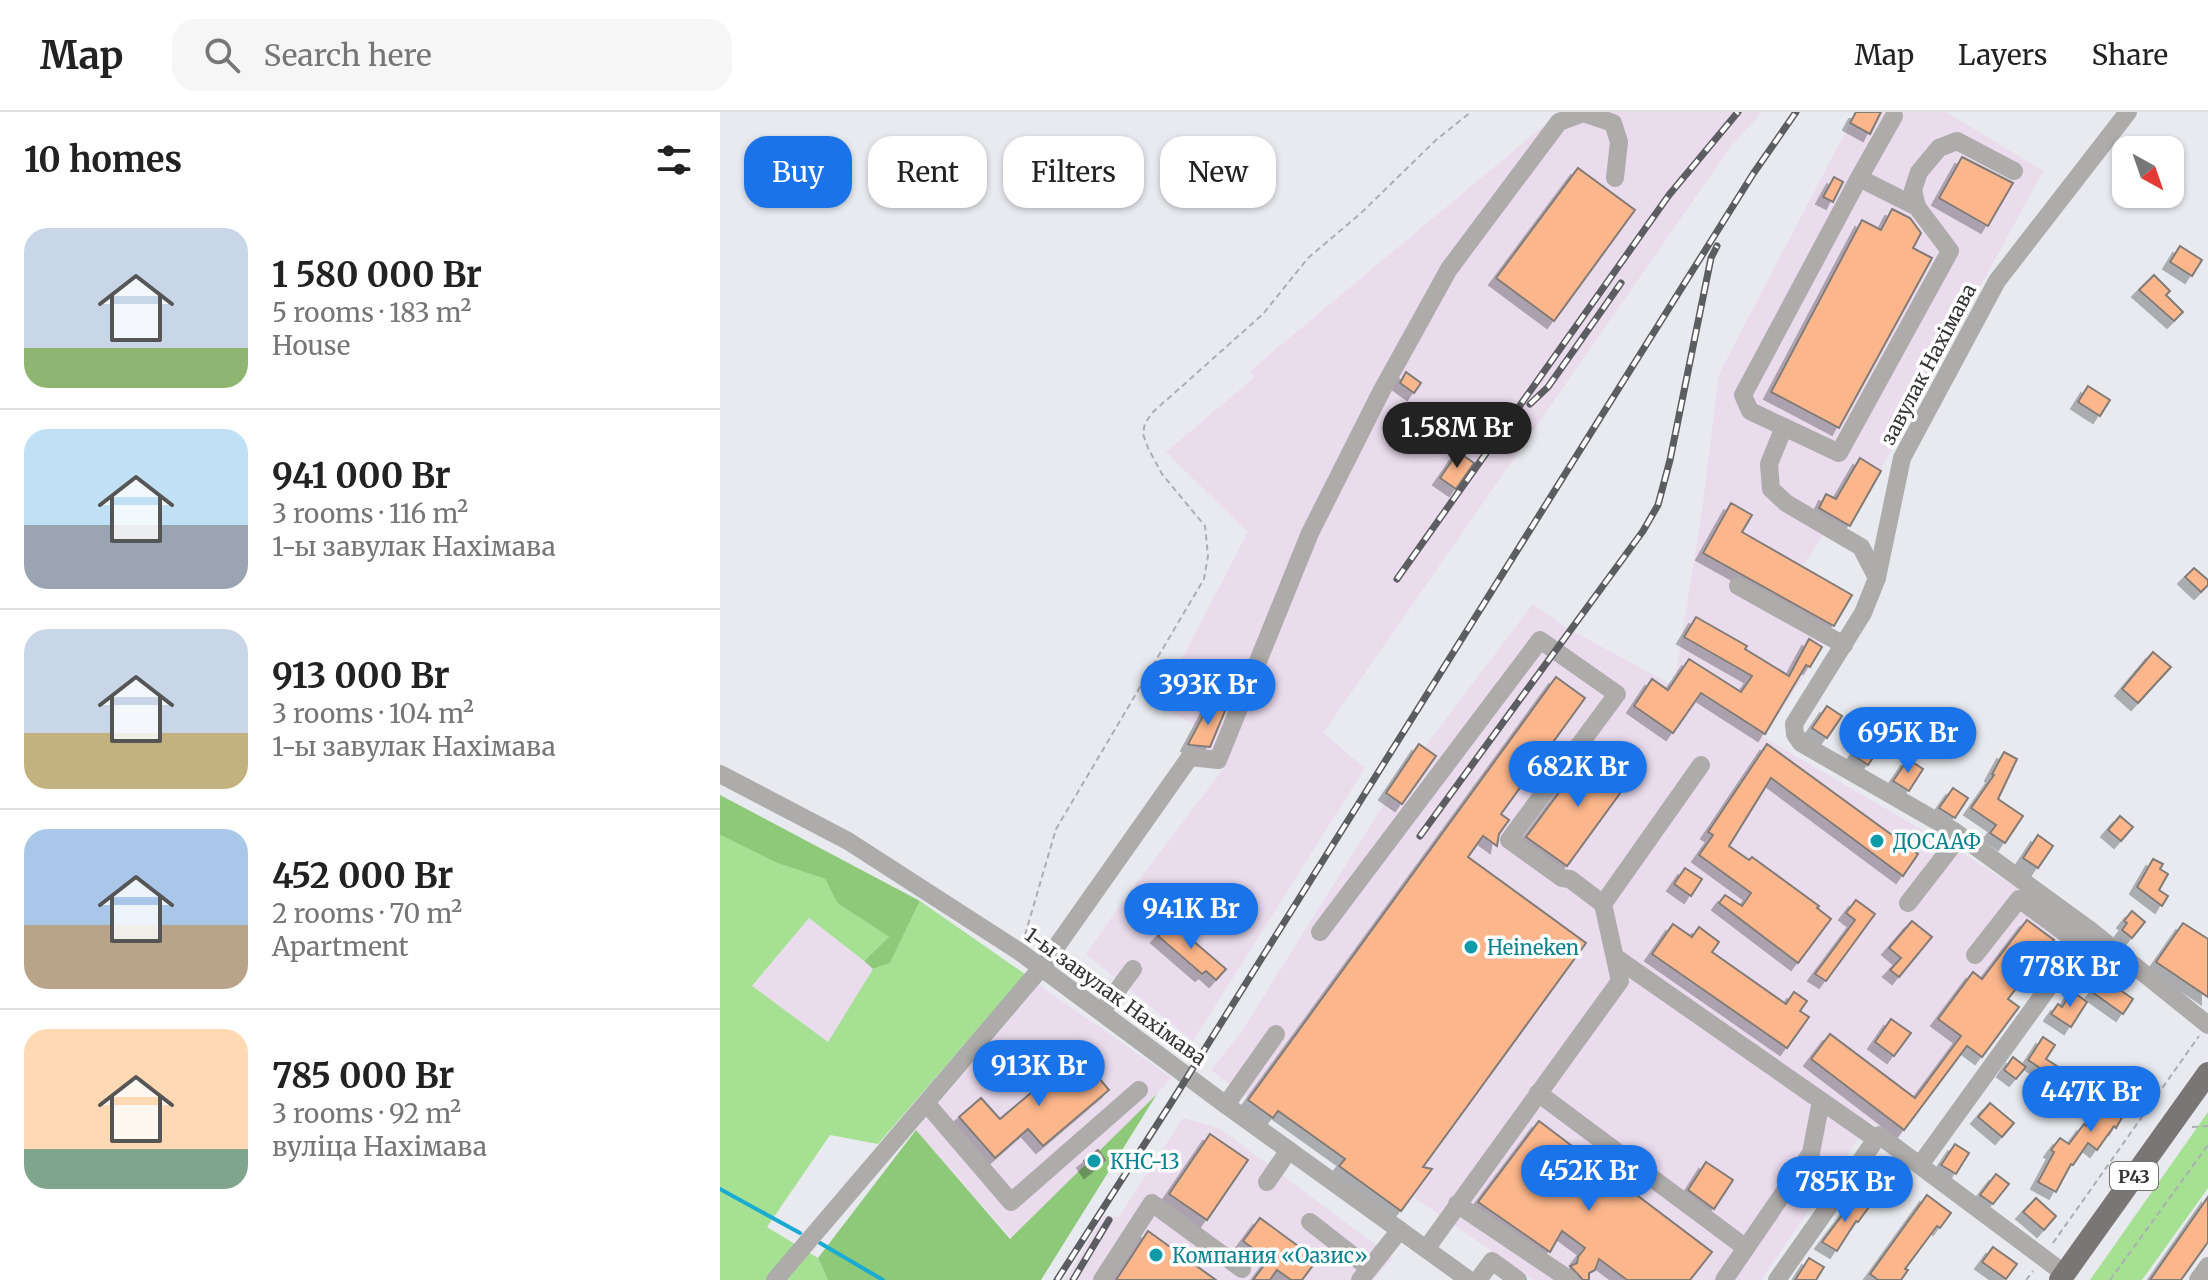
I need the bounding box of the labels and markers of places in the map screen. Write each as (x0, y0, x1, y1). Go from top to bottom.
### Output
pin: 1.58M Br (1374, 402, 1540, 470)
pin: 393K Br (1134, 659, 1282, 727)
pin: 695K Br (1834, 707, 1982, 775)
pin: 682K Br (1504, 741, 1652, 809)
place label: ДОСААФ (1893, 829, 1981, 854)
marker: ДОСААФ (1868, 832, 1886, 850)
pin: 941K Br (1117, 883, 1265, 951)
place label: Heineken (1487, 935, 1579, 960)
marker: Heineken (1462, 938, 1480, 956)
pin: 778K Br (1996, 941, 2144, 1009)
pin: 913K Br (965, 1040, 1113, 1108)
pin: 447K Br (2017, 1066, 2165, 1134)
pin: 452K Br (1515, 1145, 1663, 1213)
place label: КНС-13 (1110, 1149, 1180, 1174)
marker: КНС-13 (1085, 1152, 1103, 1170)
pin: 785K Br (1771, 1156, 1919, 1224)
place label: Компания «Оазис» (1172, 1243, 1368, 1268)
marker: Компания «Оазис» (1147, 1246, 1165, 1264)

